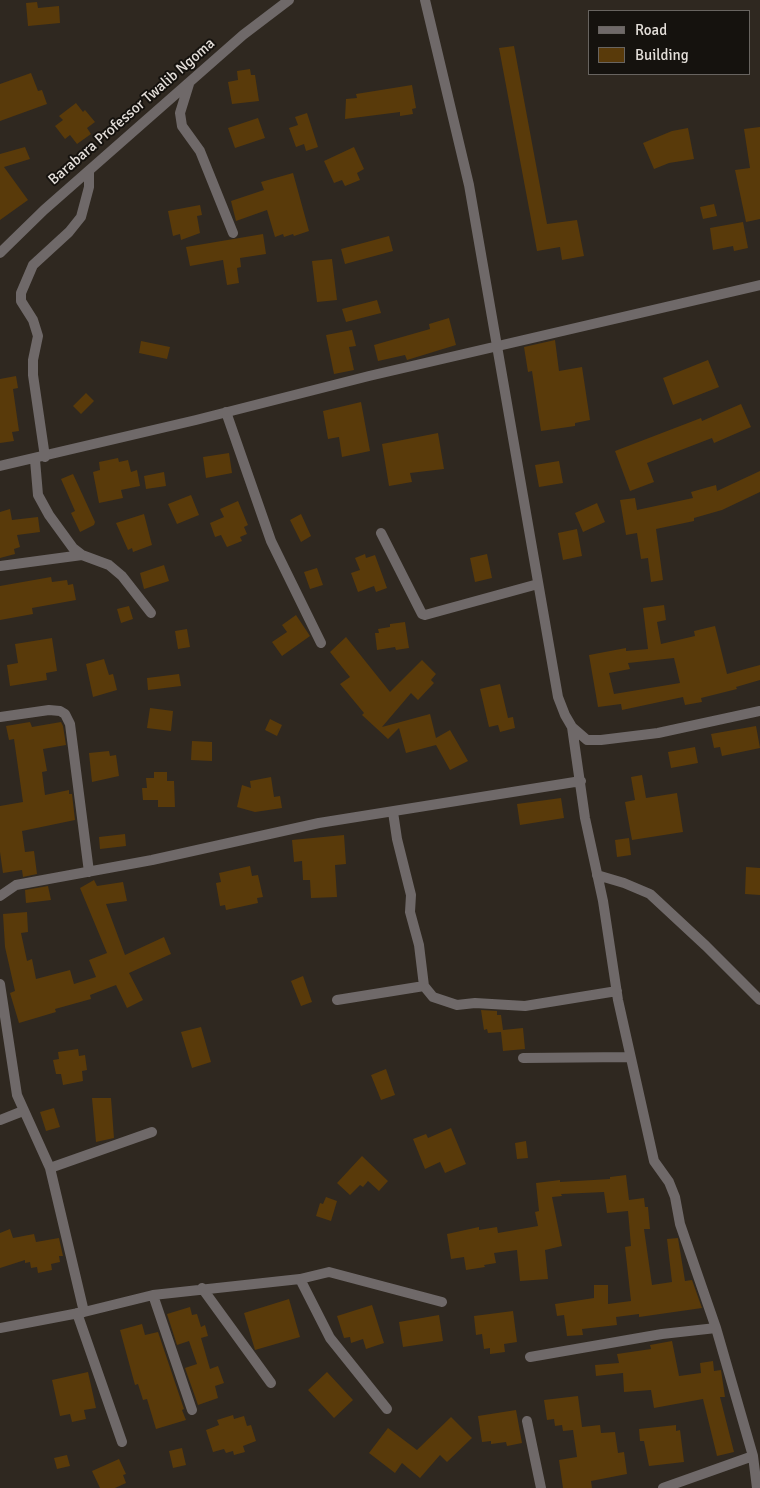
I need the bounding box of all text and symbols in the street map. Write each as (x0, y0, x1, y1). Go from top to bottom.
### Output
legend (588, 10, 750, 75)
text: Road (635, 21, 667, 39)
street label: Barabara Professor Twalib Ngoma (45, 35, 219, 189)
text: Building (635, 46, 689, 64)

